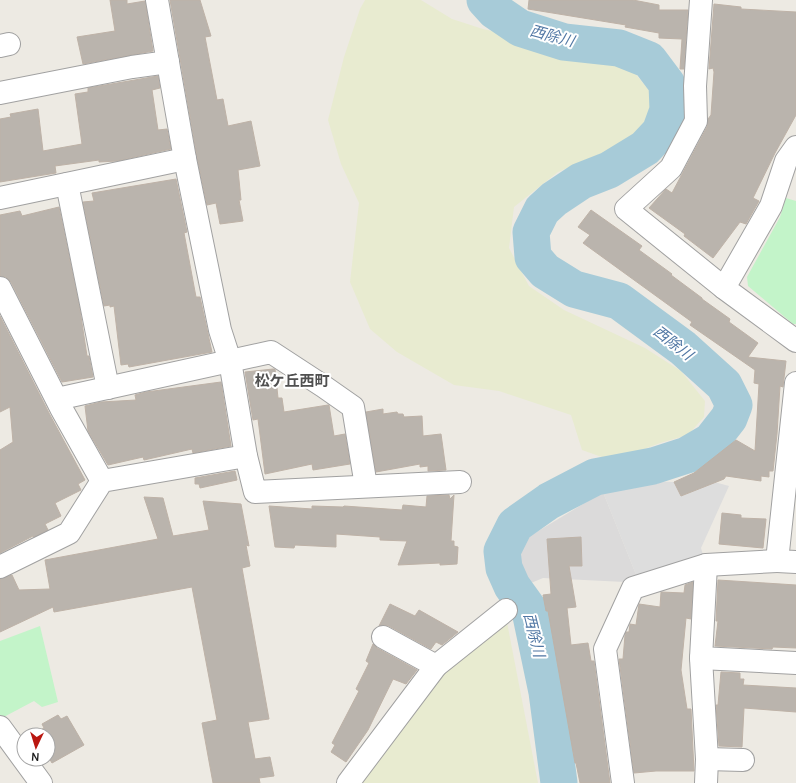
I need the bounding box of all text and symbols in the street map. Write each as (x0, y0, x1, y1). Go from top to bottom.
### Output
water label: 西除川 (528, 20, 579, 52)
water label: 西除川 (649, 320, 699, 366)
district label: 松ケ丘西町 (254, 370, 330, 391)
water label: 西除川 (519, 610, 551, 661)
north arrow (16, 727, 56, 767)
text: N (31, 750, 40, 765)

